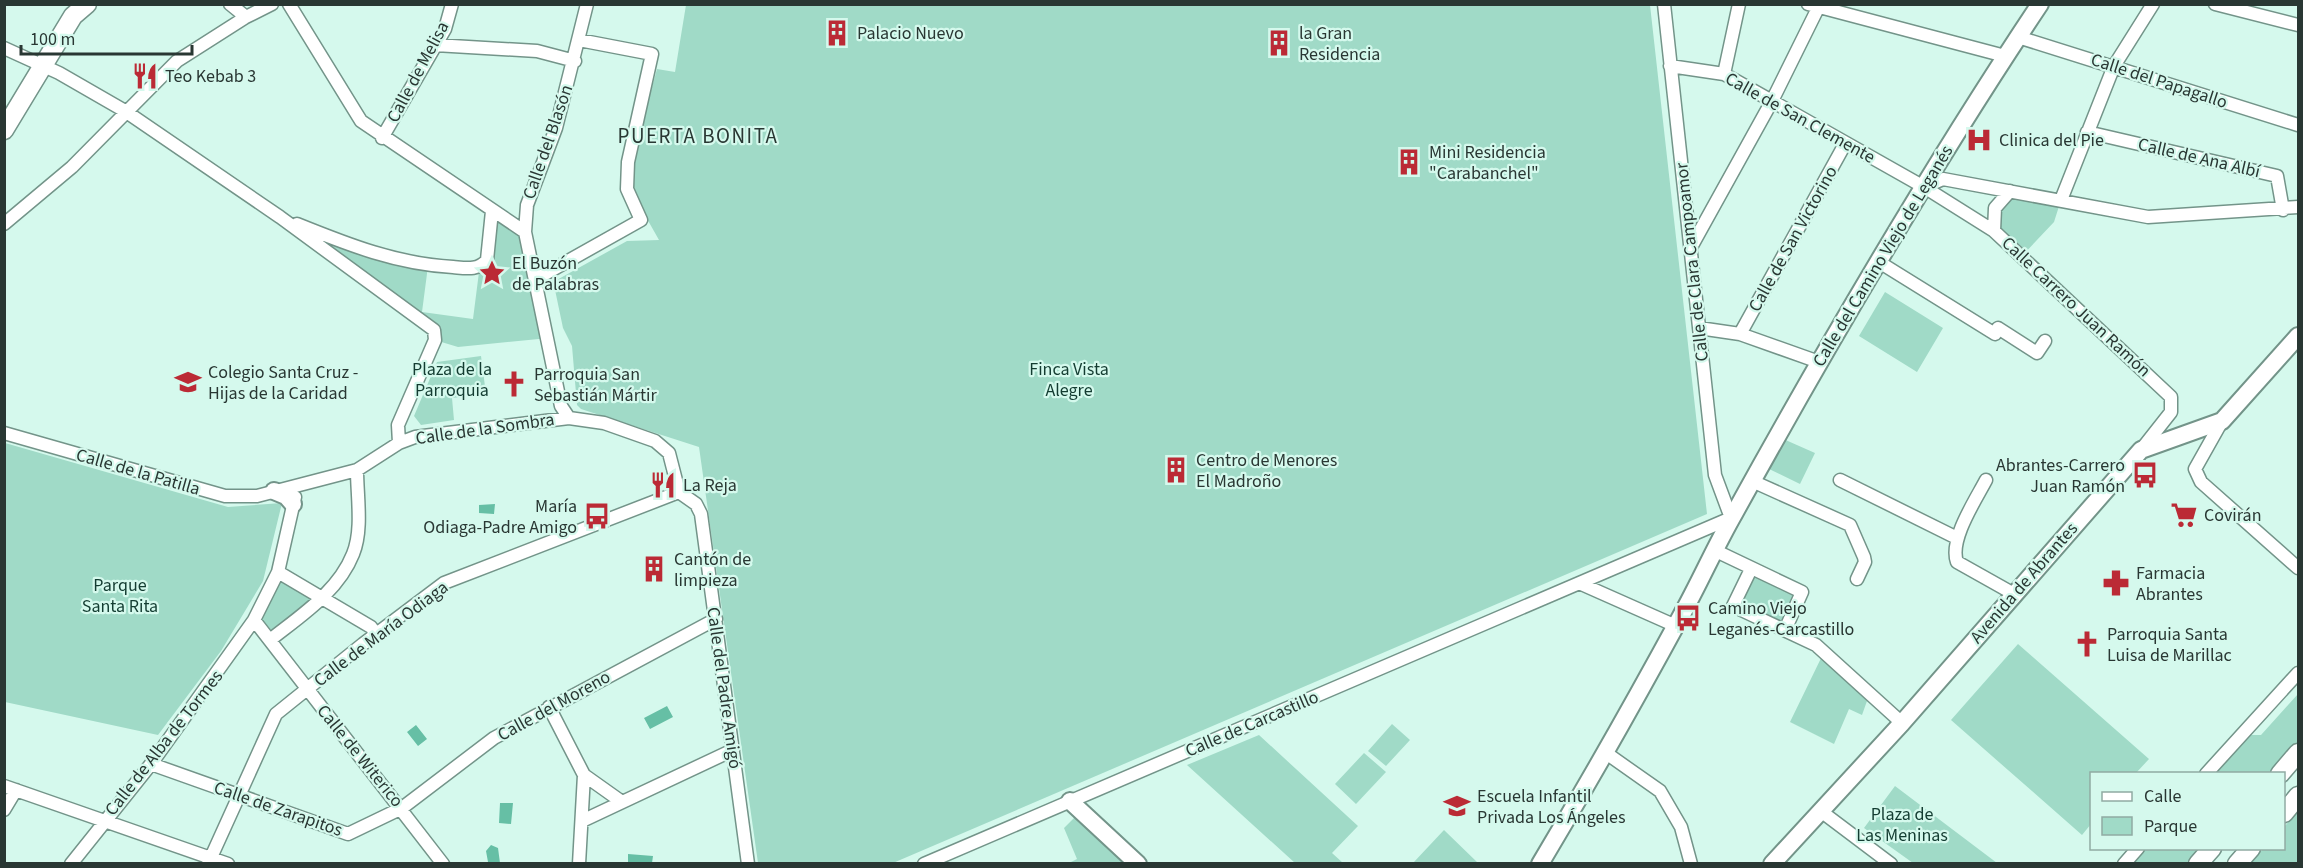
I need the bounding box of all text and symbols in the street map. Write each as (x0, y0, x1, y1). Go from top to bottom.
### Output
street label: Calle de Melisa (381, 17, 455, 127)
scale bar (21, 18, 192, 56)
building icon: Palacio Nuevo (822, 18, 852, 48)
place label: Palacio Nuevo (857, 21, 964, 46)
place label: la Gran Residencia (1299, 21, 1380, 67)
text: 100 m (30, 27, 75, 52)
building icon: la Gran Residencia (1264, 28, 1294, 58)
street label: Calle del Papagallo (2087, 47, 2231, 115)
restaurant icon: Teo Kebab 3 (130, 61, 160, 91)
place label: Teo Kebab 3 (165, 64, 256, 89)
street label: Calle de San Clemente (1720, 66, 1880, 170)
street label: Calle del Blasón (517, 81, 579, 203)
district label: PUERTA BONITA (618, 121, 778, 151)
hospital icon: Clinica del Pie (1964, 125, 1994, 155)
place label: Clinica del Pie (1999, 128, 2104, 153)
street label: Calle de Ana Albí (2135, 132, 2263, 184)
place label: Mini Residencia "Carabanchel" (1429, 140, 1546, 186)
street label: Calle del Camino Viejo de Leganés (1807, 141, 1959, 371)
building icon: Mini Residencia "Carabanchel" (1394, 147, 1424, 177)
street label: Calle de Clara Campoamor (1669, 161, 1715, 363)
street label: Calle de San Victorino (1742, 162, 1844, 316)
street label: Calle Carrero Juan Ramón (1996, 231, 2156, 383)
place label: El Buzón de Palabras (512, 251, 599, 297)
place icon: El Buzón de Palabras (477, 258, 507, 288)
park label: Plaza de la Parroquia (412, 357, 492, 403)
park label: Finca Vista Alegre (1029, 357, 1109, 403)
place label: Colegio Santa Cruz - Hijas de la Caridad (208, 360, 358, 406)
place label: Parroquia San Sebastián Mártir (534, 362, 657, 408)
school or university icon: Colegio Santa Cruz - Hijas de la Caridad (173, 367, 203, 397)
church icon: Parroquia San Sebastián Mártir (499, 369, 529, 399)
street label: Calle de la Sombra (414, 407, 556, 451)
street label: Calle de la Patilla (73, 442, 203, 502)
place label: Centro de Menores El Madroño (1196, 448, 1337, 494)
place label: Abrantes-Carrero Juan Ramón (1996, 453, 2125, 499)
building icon: Centro de Menores El Madroño (1161, 455, 1191, 485)
bus stop icon: Abrantes-Carrero Juan Ramón (2130, 460, 2160, 490)
restaurant icon: La Reja (648, 470, 678, 500)
place label: La Reja (683, 473, 737, 498)
place label: María Odiaga-Padre Amigo (423, 494, 577, 540)
supermarket icon: Covirán (2169, 500, 2199, 530)
bus stop icon: María Odiaga-Padre Amigo (582, 501, 612, 531)
place label: Covirán (2204, 503, 2262, 528)
street label: Avenida de Abrantes (1964, 517, 2084, 649)
place label: Cantón de limpieza (674, 547, 751, 593)
building icon: Cantón de limpieza (639, 554, 669, 584)
place label: Farmacia Abrantes (2136, 561, 2205, 607)
pharmacy icon: Farmacia Abrantes (2101, 568, 2131, 598)
park label: Parque Santa Rita (82, 573, 158, 619)
street label: Calle de María Odiaga (309, 575, 453, 693)
place label: Camino Viejo Leganés-Carcastillo (1708, 596, 1854, 642)
bus stop icon: Camino Viejo Leganés-Carcastillo (1673, 603, 1703, 633)
street label: Calle del Padre Amigó (700, 606, 748, 770)
place label: Parroquia Santa Luisa de Marillac (2107, 622, 2232, 668)
church icon: Parroquia Santa Luisa de Marillac (2072, 629, 2102, 659)
street label: Calle de Alba de Tormes (99, 665, 229, 821)
street label: Calle del Moreno (493, 665, 615, 747)
street label: Calle de Carcastillo (1181, 685, 1323, 763)
street label: Calle de Witerico (311, 699, 409, 813)
legend (2090, 772, 2285, 850)
street label: Calle de Zarapitos (210, 775, 346, 843)
place label: Escuela Infantil Privada Los Ángeles (1477, 784, 1626, 830)
text: Calle (2144, 784, 2182, 809)
school or university icon: Escuela Infantil Privada Los Ángeles (1442, 791, 1472, 821)
park label: Plaza de Las Meninas (1856, 802, 1948, 848)
text: Parque (2144, 814, 2197, 839)

